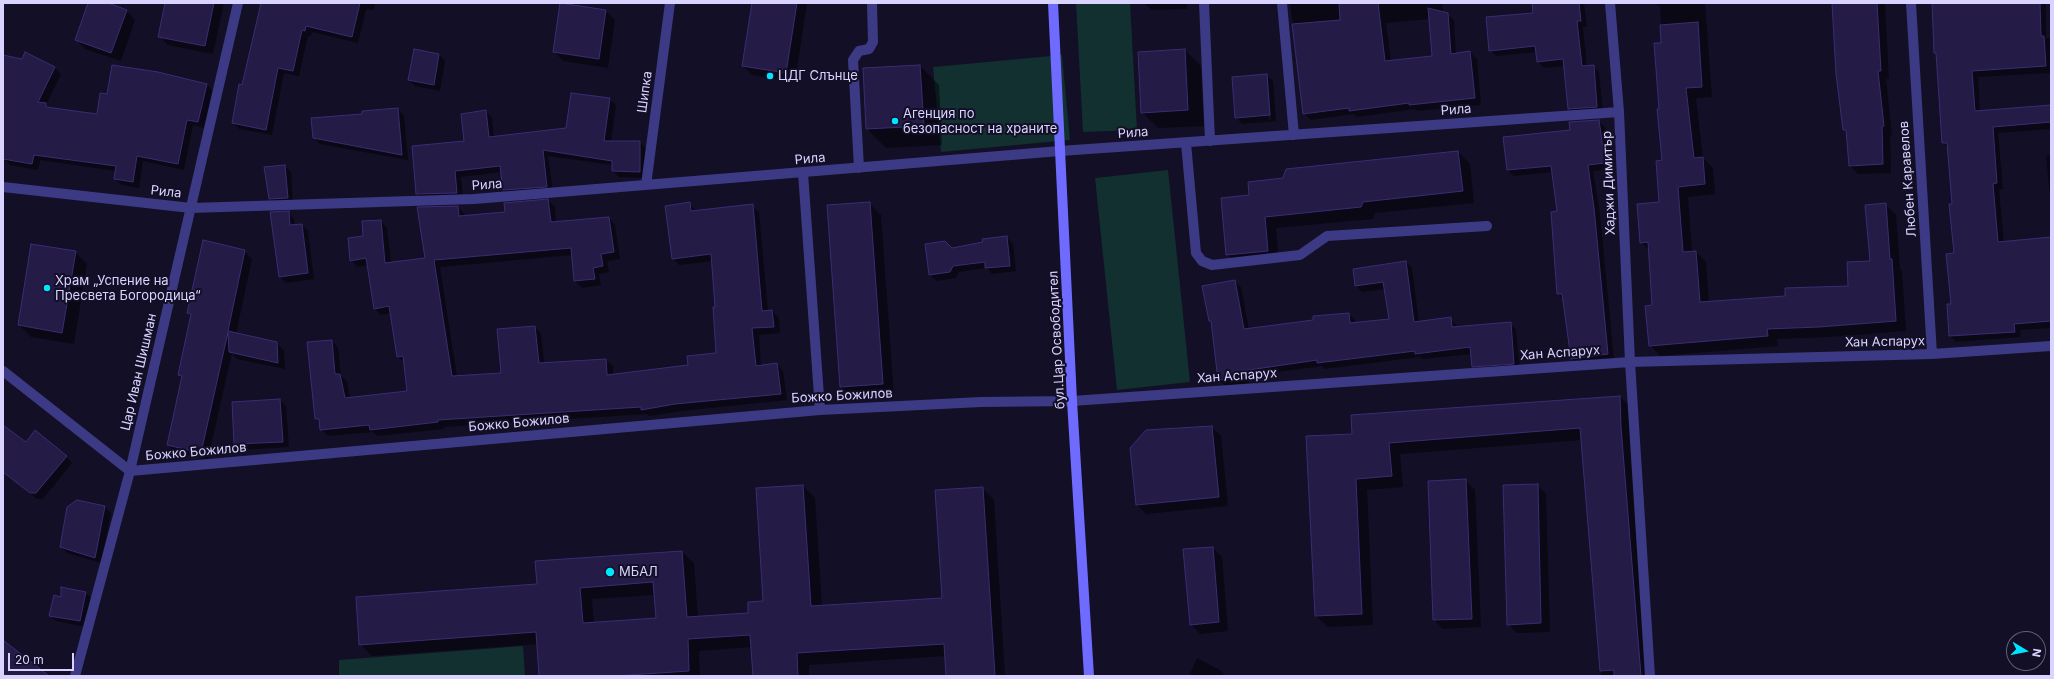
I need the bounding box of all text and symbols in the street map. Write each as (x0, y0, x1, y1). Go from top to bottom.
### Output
place label: ЦДГ Слънце (778, 68, 858, 84)
street label: Шипка (634, 70, 656, 114)
marker: ЦДГ Слънце (765, 71, 775, 81)
street label: Рила (1440, 101, 1472, 119)
place label: Агенция по безопасност на храните (903, 106, 1057, 137)
marker: Агенция по безопасност на храните (890, 116, 900, 126)
street label: Любен Каравелов (1896, 120, 1920, 238)
street label: Рила (1117, 124, 1149, 142)
street label: Хаджи Димитър (1599, 131, 1619, 235)
street label: Рила (794, 150, 826, 168)
street label: Рила (471, 176, 503, 194)
street label: Рила (150, 183, 182, 201)
street label: бул.Цар Освободител (1046, 270, 1068, 410)
place label: Храм „Успение на Пресвета Богородица“ (55, 273, 201, 304)
marker: Храм „Успение на Пресвета Богородица“ (42, 283, 52, 293)
street label: Цар Иван Шишман (118, 312, 160, 432)
street label: Хан Аспарух (1845, 334, 1925, 350)
street label: Хан Аспарух (1519, 342, 1601, 364)
street label: Хан Аспарух (1196, 365, 1278, 387)
street label: Божко Божилов (791, 386, 893, 406)
street label: Божко Божилов (468, 411, 570, 435)
street label: Божко Божилов (145, 440, 247, 464)
place label: МБАЛ (619, 564, 658, 580)
marker: МБАЛ (604, 566, 616, 578)
north arrow (2006, 631, 2046, 671)
scale bar (10, 645, 76, 671)
text: N (2029, 648, 2044, 658)
text: 20 m (15, 652, 44, 667)

